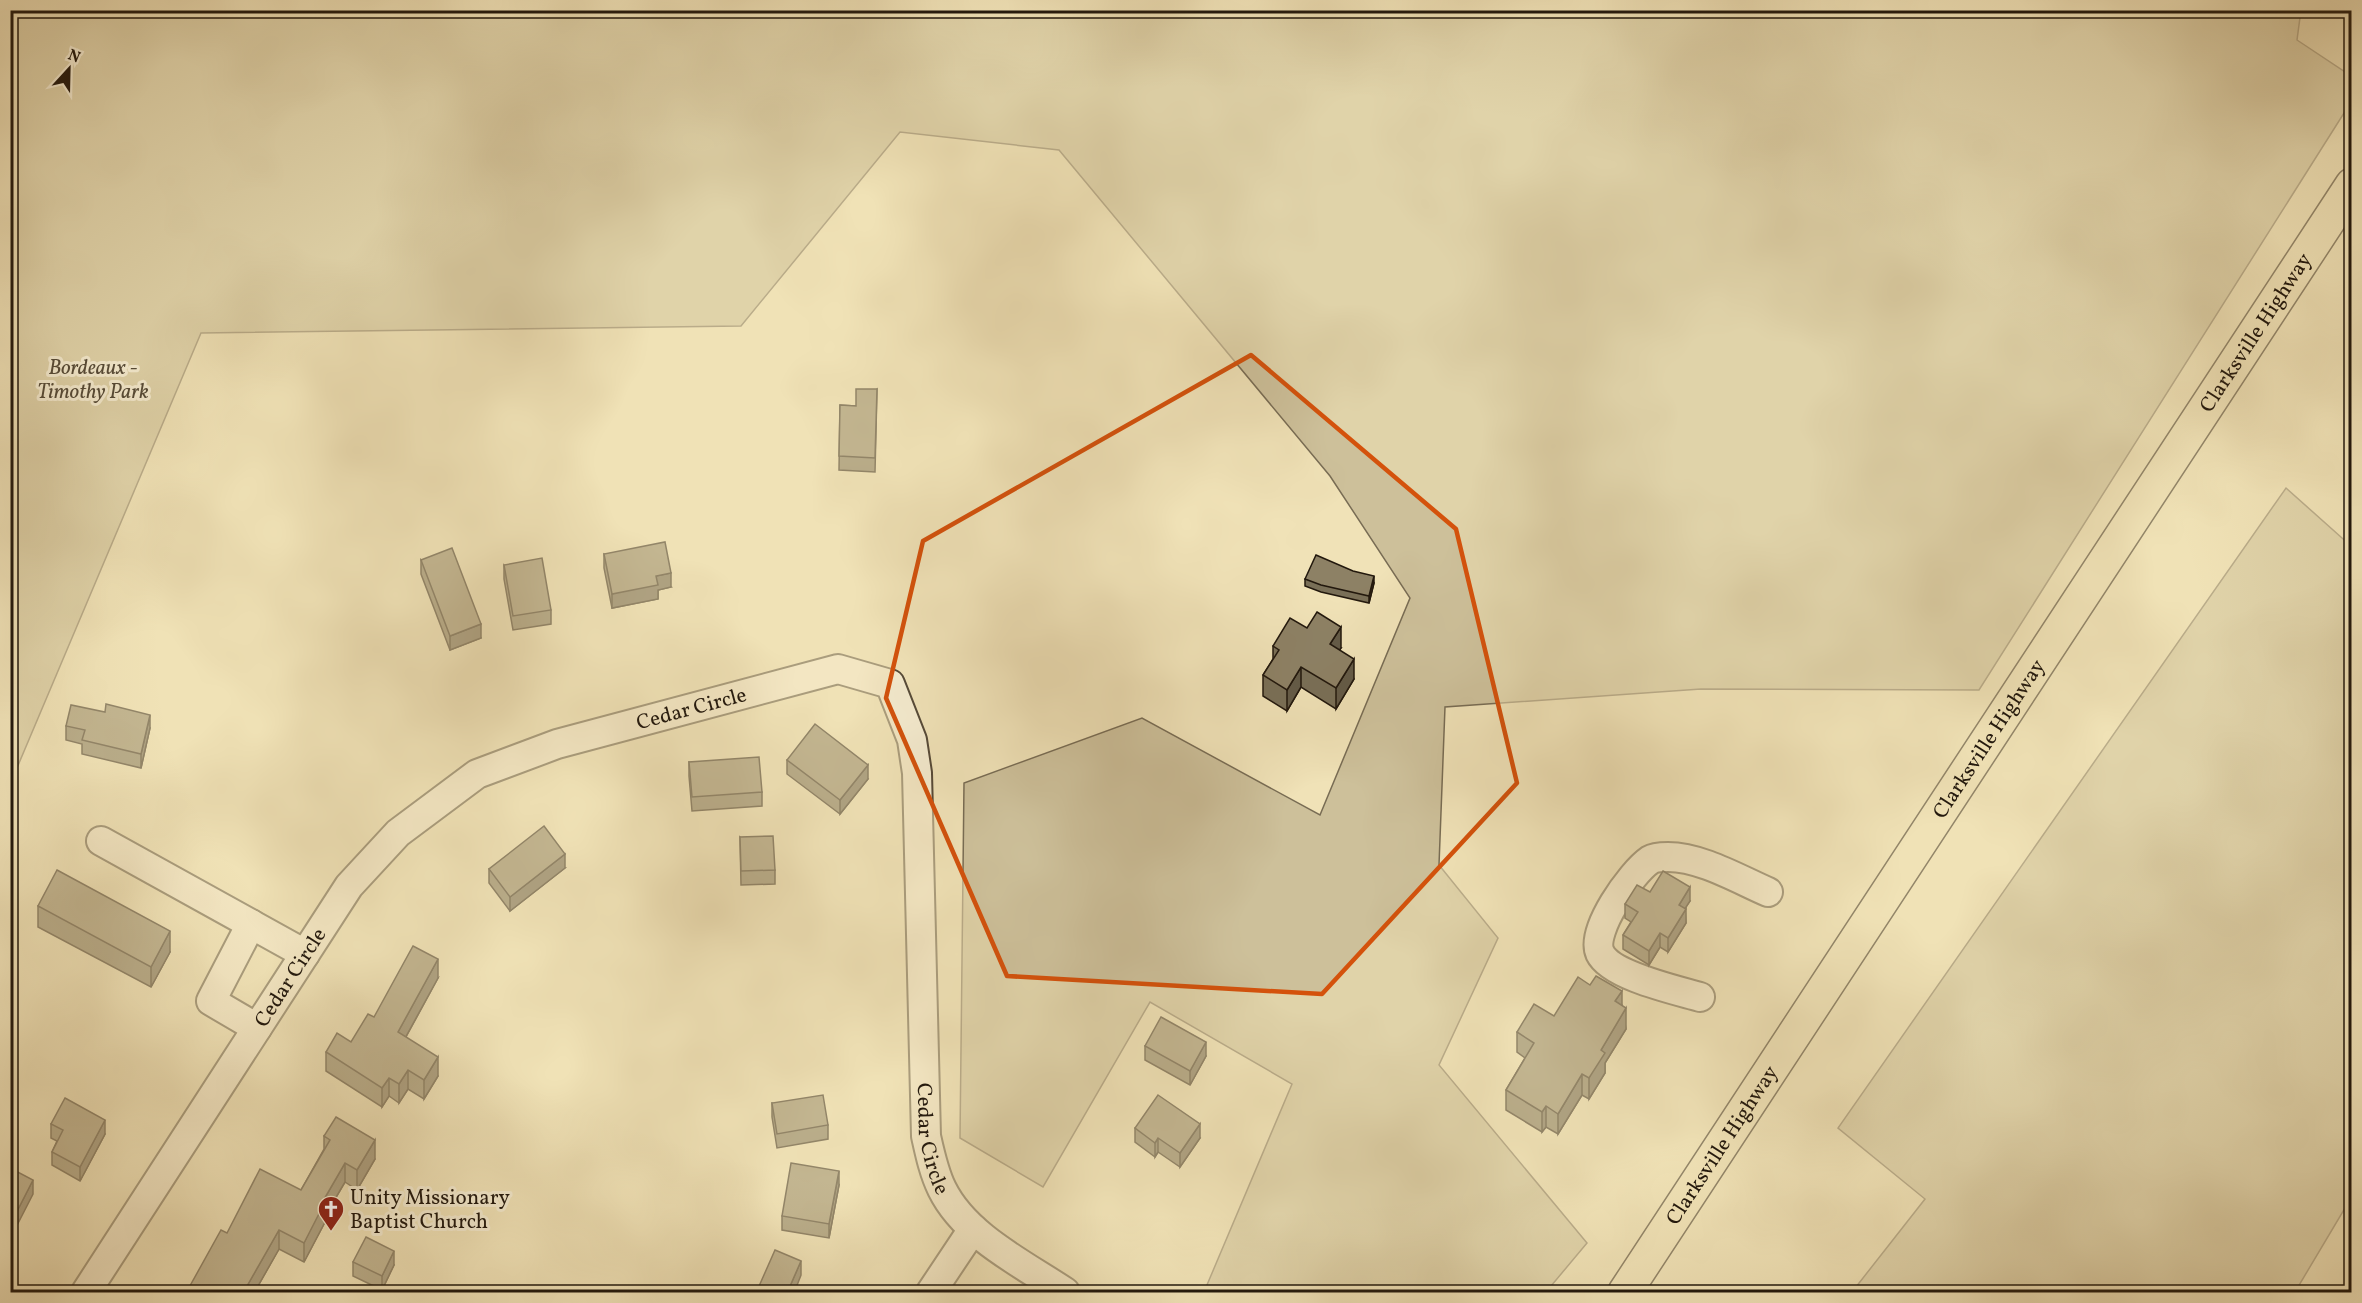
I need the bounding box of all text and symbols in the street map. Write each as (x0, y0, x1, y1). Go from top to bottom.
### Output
north arrow (39, 39, 99, 99)
text: N (64, 45, 84, 69)
street label: Clarksville Highway (2193, 247, 2320, 419)
park label: Bordeaux - Timothy Park (37, 354, 149, 407)
street label: Clarksville Highway (1927, 653, 2053, 825)
street label: Cedar Circle (633, 681, 750, 738)
street label: Cedar Circle (248, 923, 334, 1033)
street label: Clarksville Highway (1660, 1060, 1786, 1231)
street label: Cedar Circle (909, 1083, 956, 1200)
place label: Unity Missionary Baptist Church (350, 1184, 510, 1237)
church icon: Unity Missionary Baptist Church (316, 1194, 346, 1232)

